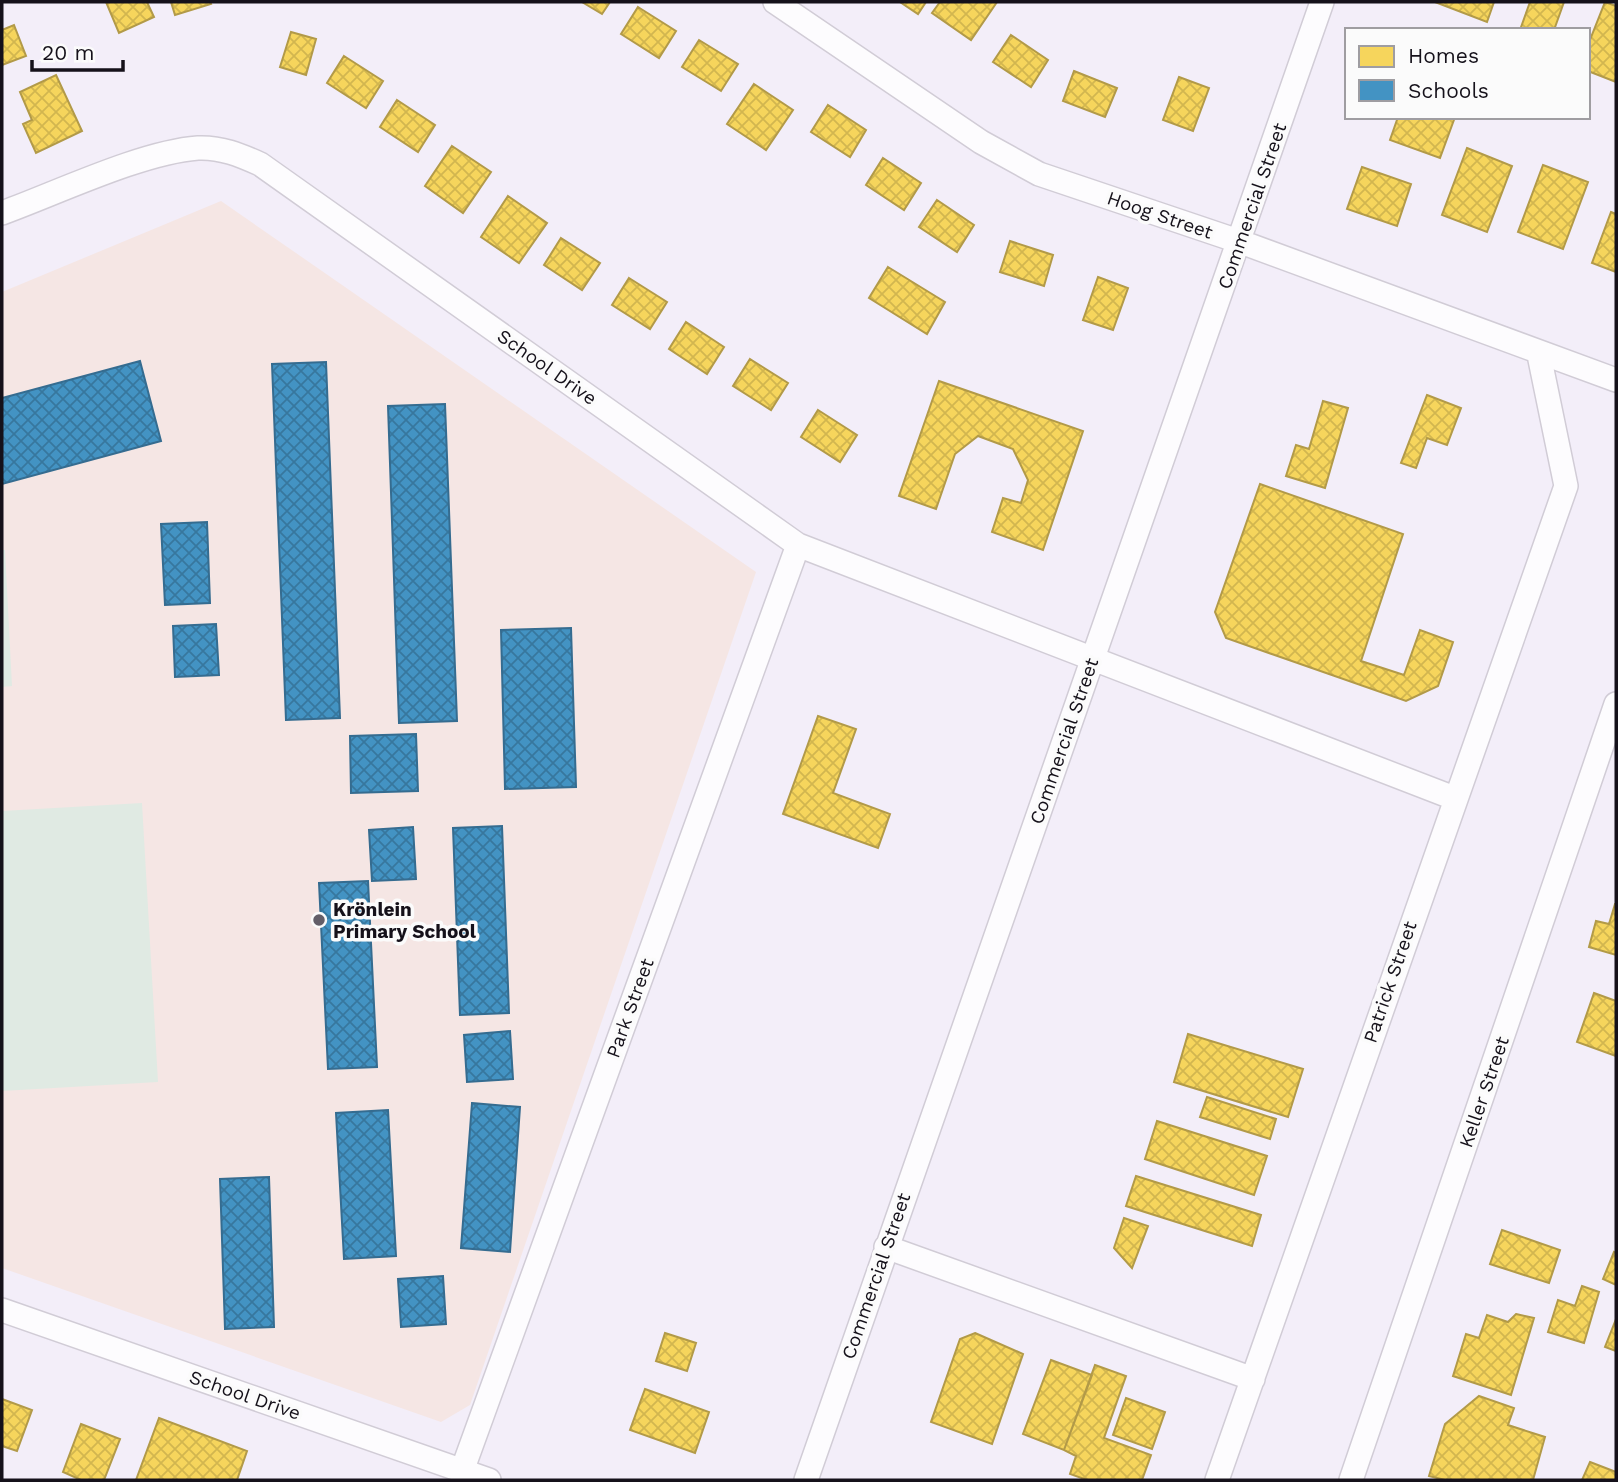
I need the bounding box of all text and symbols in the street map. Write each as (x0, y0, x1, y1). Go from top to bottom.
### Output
scale bar (32, 28, 122, 72)
legend (1345, 28, 1590, 119)
text: 20 m (42, 40, 94, 65)
text: Homes (1408, 43, 1479, 68)
text: Schools (1408, 78, 1489, 103)
street label: Commercial Street (1213, 120, 1291, 292)
street label: Hoog Street (1104, 186, 1216, 244)
street label: School Drive (493, 324, 601, 410)
street label: Commercial Street (1025, 655, 1103, 827)
place label: Krönlein Primary School (333, 898, 477, 943)
marker: Krönlein Primary School (311, 912, 327, 928)
street label: Patrick Street (1358, 918, 1422, 1046)
street label: Park Street (601, 955, 659, 1061)
street label: Keller Street (1454, 1033, 1514, 1151)
street label: Commercial Street (837, 1190, 915, 1362)
street label: School Drive (186, 1365, 304, 1425)

